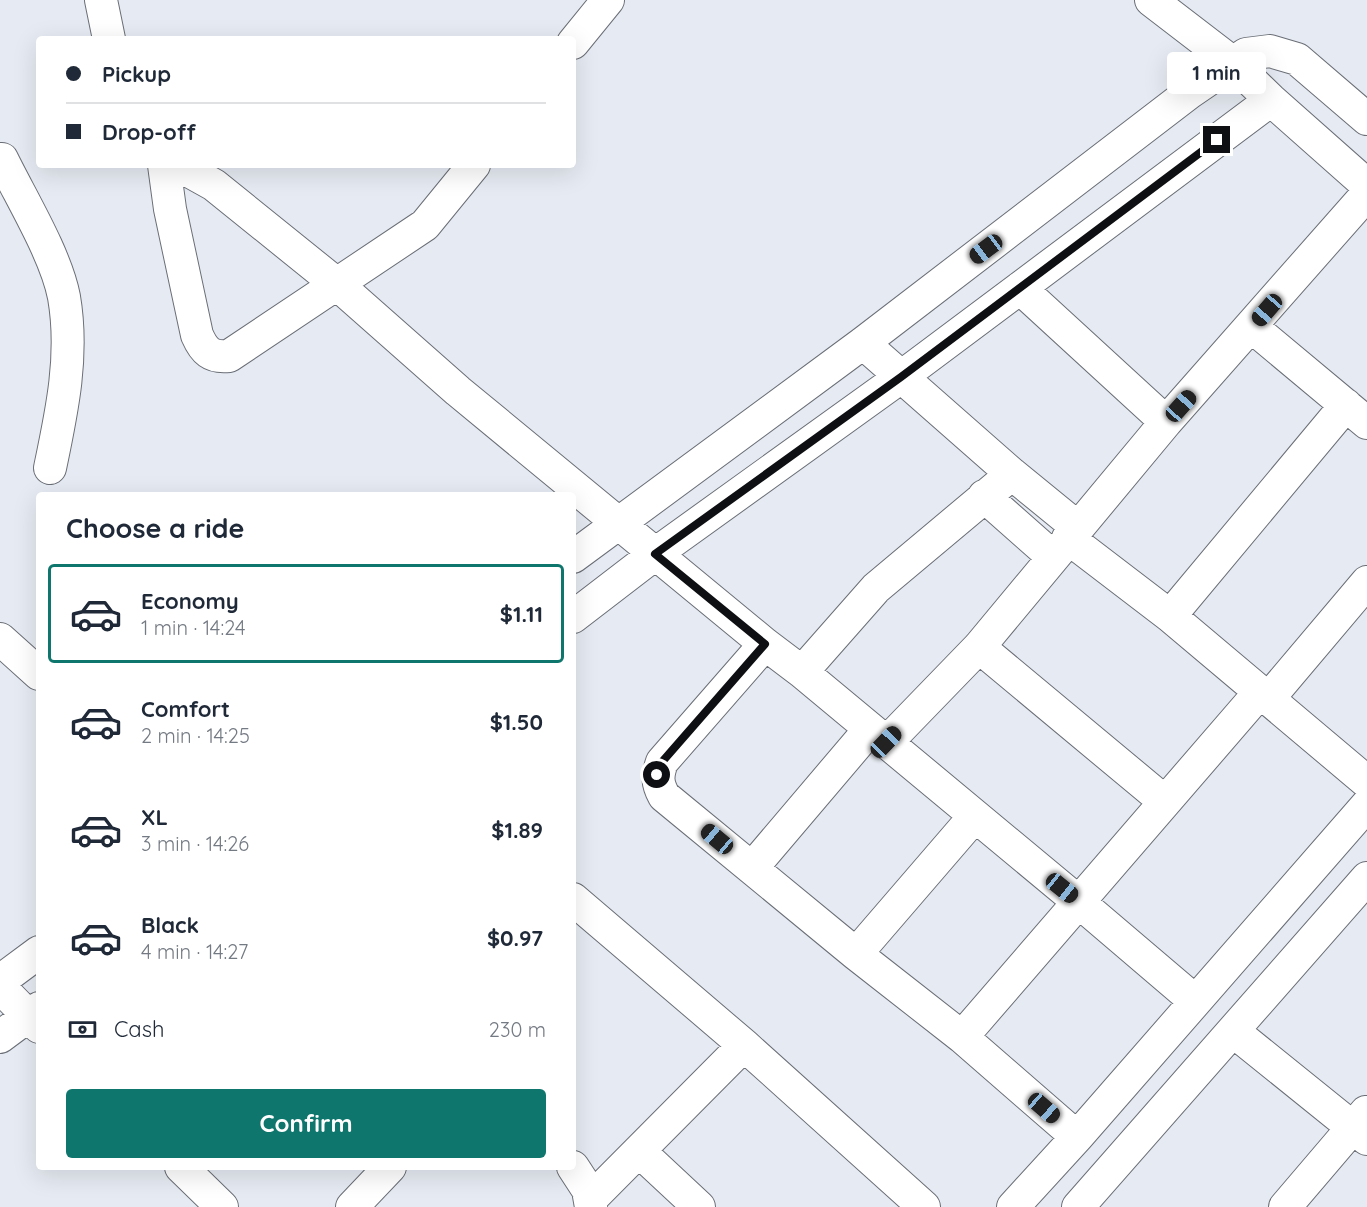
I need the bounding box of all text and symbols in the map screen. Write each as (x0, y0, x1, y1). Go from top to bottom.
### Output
callout: 1 min (1168, 53, 1266, 95)
text: Pickup (102, 60, 171, 88)
text: 1 min (1192, 60, 1241, 85)
text: Drop-off (102, 118, 196, 146)
route end (1203, 126, 1230, 153)
car (966, 231, 1006, 267)
car (1248, 291, 1286, 329)
car (1162, 387, 1200, 425)
text: Choose a ride (66, 511, 244, 545)
icon: car (69, 587, 123, 641)
text: Economy (141, 587, 239, 615)
text: $1.11 (500, 600, 543, 628)
text: 1 min · 14:24 (141, 615, 245, 640)
icon: car (69, 695, 123, 749)
text: Comfort (141, 695, 230, 723)
text: $1.50 (490, 708, 543, 736)
text: 2 min · 14:25 (141, 723, 250, 748)
car (867, 723, 905, 761)
route start (643, 761, 670, 788)
icon: car (69, 803, 123, 857)
text: XL (141, 803, 168, 831)
text: $1.89 (491, 816, 543, 844)
car (697, 821, 737, 857)
text: 3 min · 14:26 (141, 831, 249, 856)
car (1042, 870, 1082, 906)
icon: car (69, 911, 123, 965)
text: Black (141, 911, 199, 939)
text: $0.97 (487, 924, 543, 952)
text: 4 min · 14:27 (141, 939, 248, 964)
icon: cash (66, 1013, 99, 1046)
text: Cash (114, 1015, 165, 1043)
text: 230 m (489, 1017, 546, 1042)
button: Confirm (66, 1089, 546, 1158)
car (1025, 1089, 1063, 1127)

